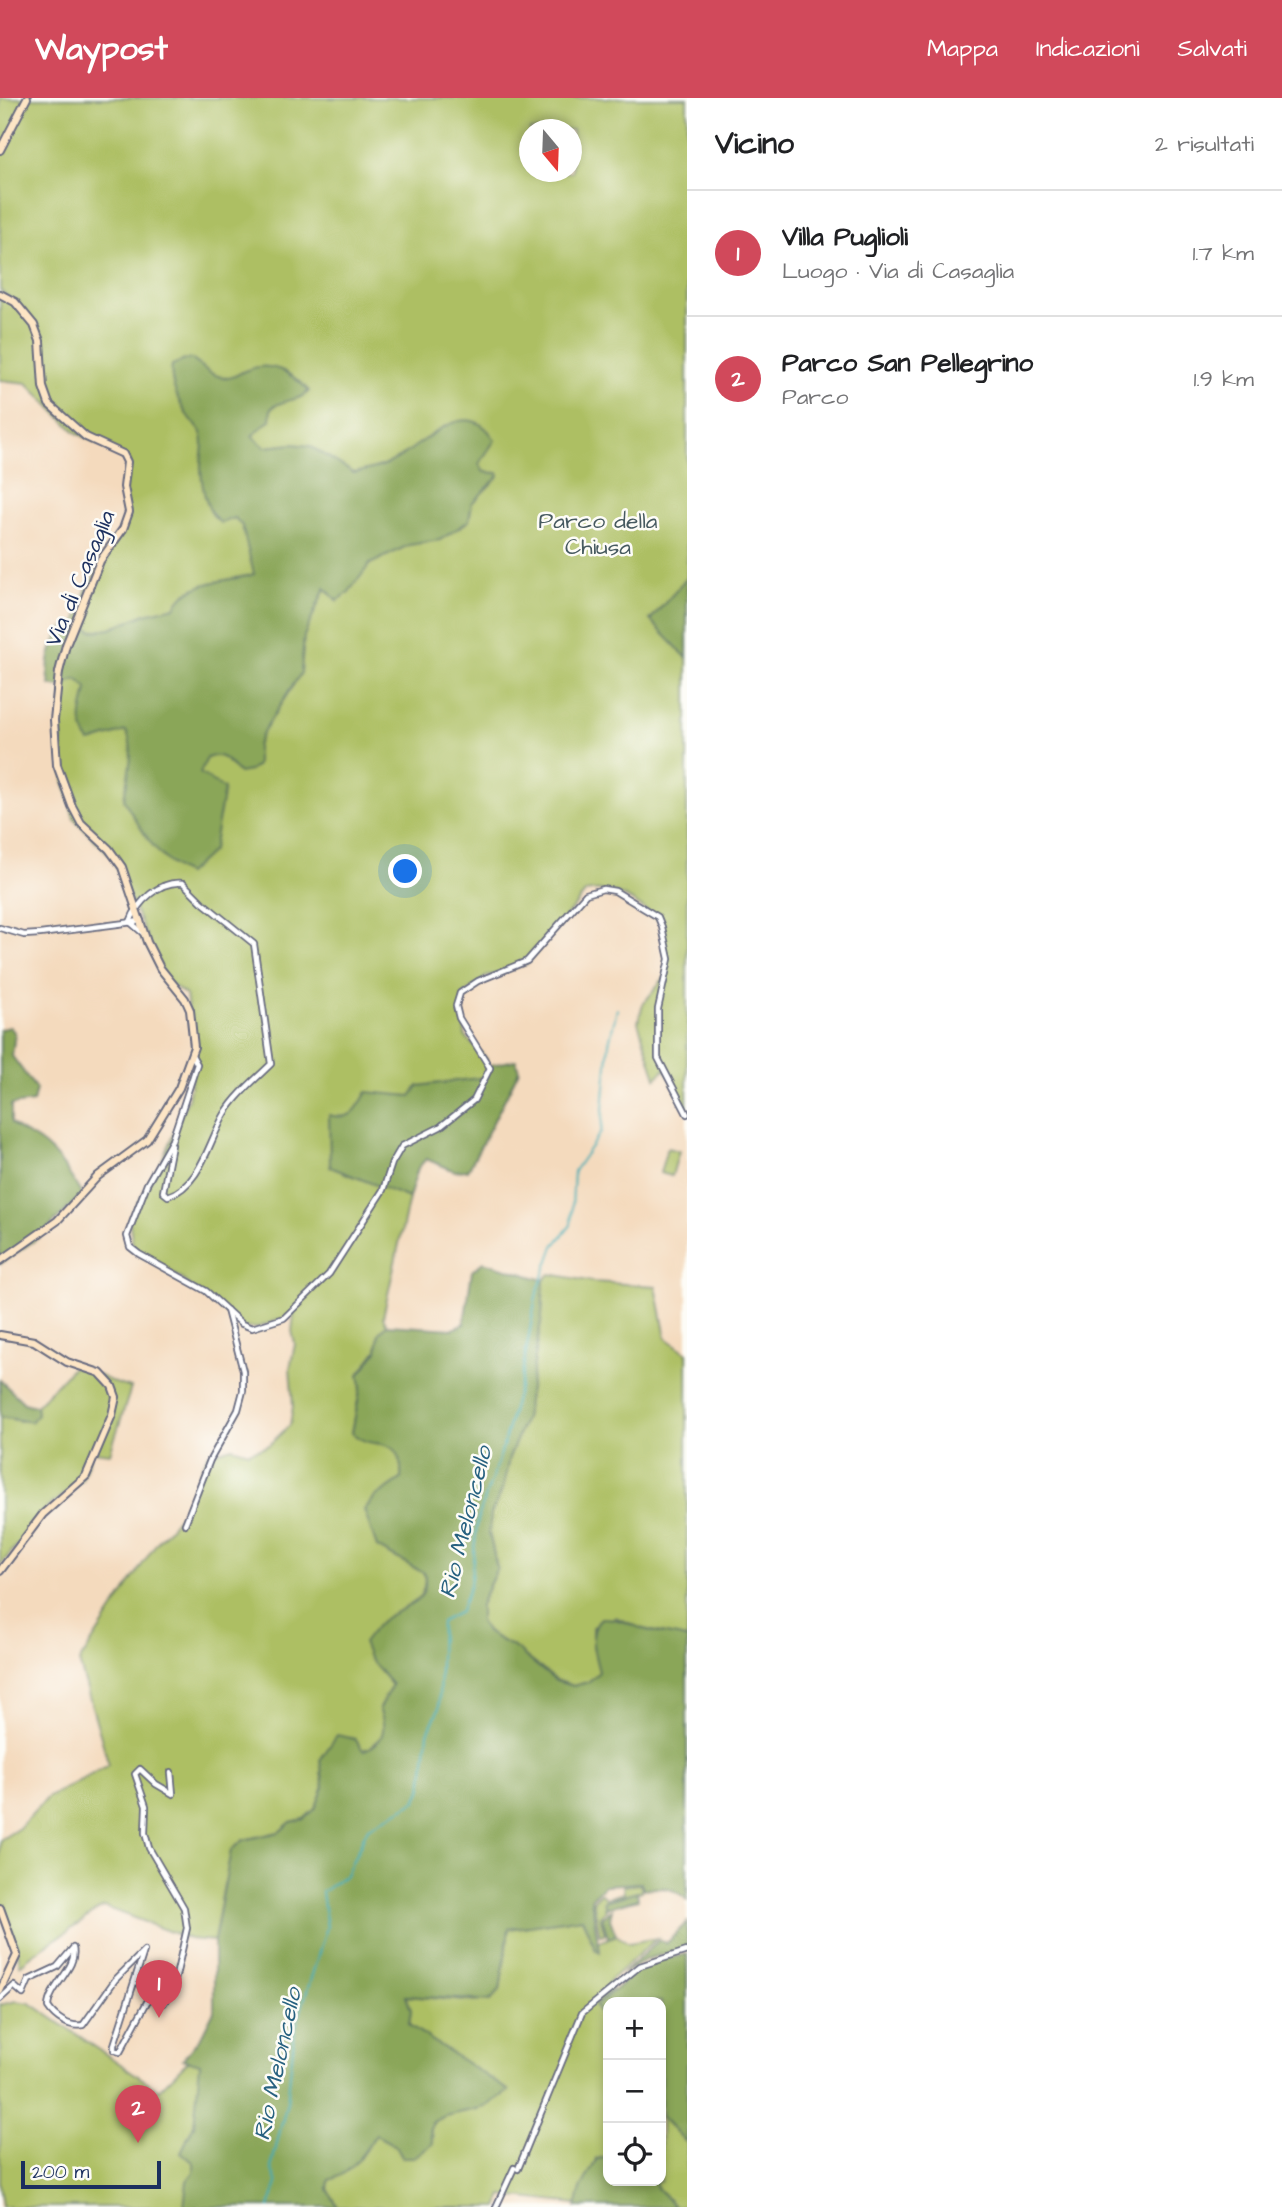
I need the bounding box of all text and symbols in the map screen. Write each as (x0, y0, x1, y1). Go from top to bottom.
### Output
text: Waypost (35, 26, 168, 72)
text: Mappa (927, 32, 998, 66)
text: Indicazioni (1036, 32, 1140, 66)
text: Salvati (1178, 32, 1247, 66)
north arrow (519, 119, 582, 182)
text: Vicino (715, 123, 794, 165)
text: 2 risultati (1155, 128, 1254, 160)
text: Villa Puglioli (782, 219, 908, 255)
text: 1 (737, 237, 739, 269)
text: 1.7 km (1192, 237, 1254, 269)
text: Luogo · Via di Casaglia (782, 255, 1014, 287)
text: Parco San Pellegrino (782, 345, 1033, 381)
text: 2 (731, 363, 745, 395)
text: 1.9 km (1193, 363, 1254, 395)
text: Parco (782, 381, 849, 413)
street label: Via di Casaglia (37, 505, 124, 652)
park label: Parco della Chiusa (539, 505, 658, 563)
your location (388, 854, 422, 888)
water label: Rio Meloncello (431, 1441, 502, 1602)
pin: 1 (136, 1960, 182, 2018)
water label: Rio Meloncello (245, 1983, 311, 2144)
map controls (603, 1997, 666, 2186)
button: + (603, 1997, 666, 2060)
button: − (603, 2060, 666, 2123)
pin: 2 (115, 2085, 161, 2143)
button: locate (603, 2123, 666, 2186)
scale bar (21, 2158, 161, 2190)
text: 200 m (32, 2159, 89, 2186)

